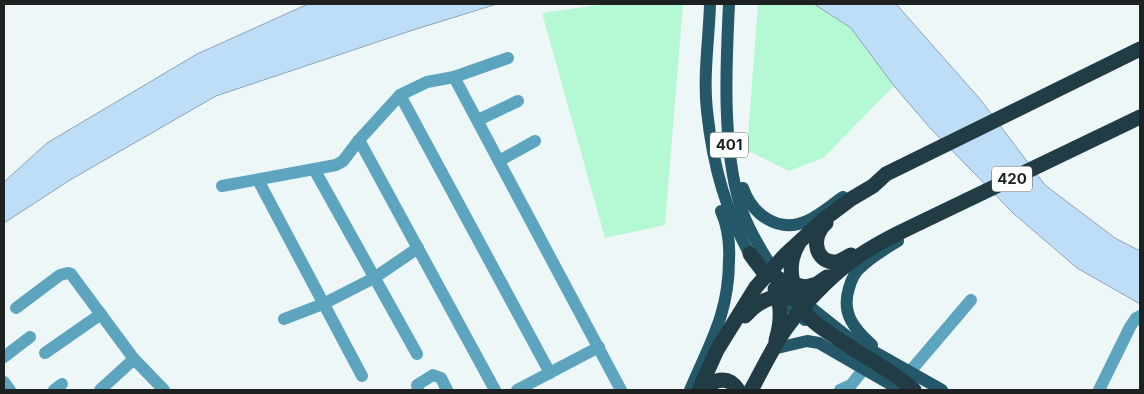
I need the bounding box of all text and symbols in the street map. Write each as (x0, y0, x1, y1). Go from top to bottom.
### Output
road number: 401 (710, 132, 748, 158)
road number: 420 (992, 166, 1032, 192)

